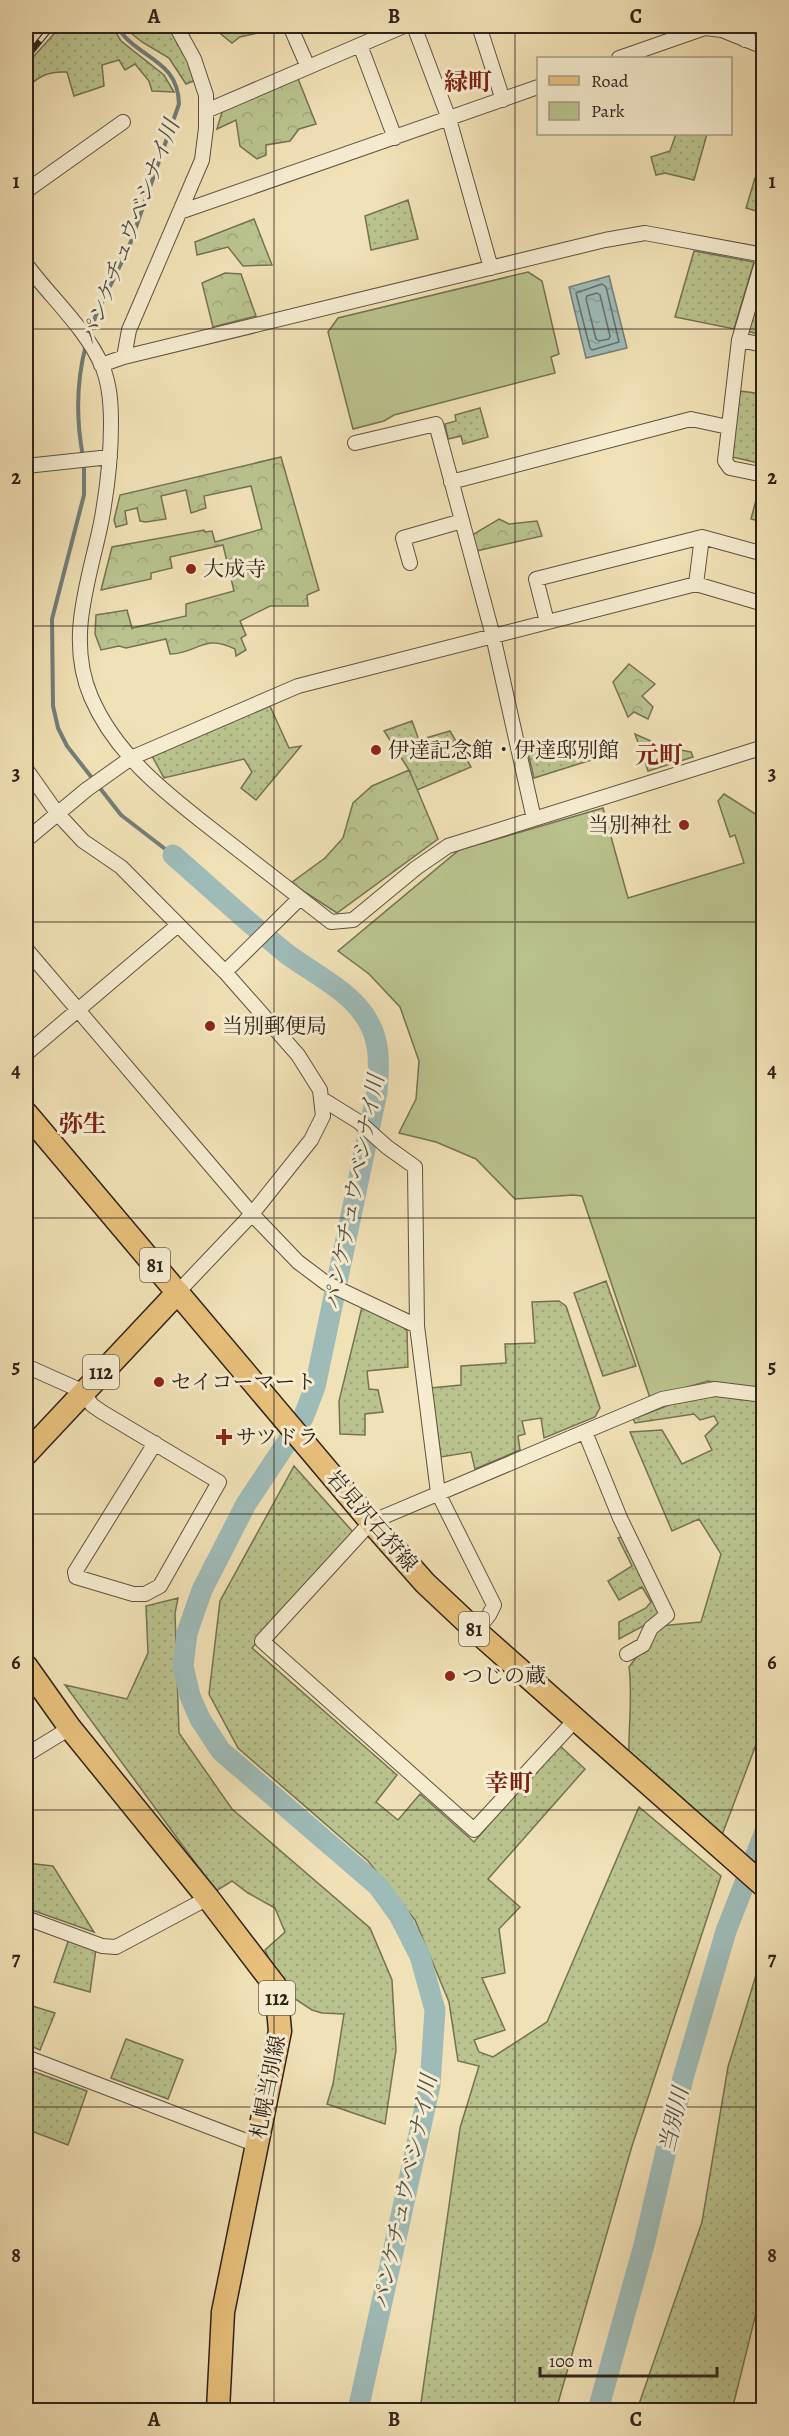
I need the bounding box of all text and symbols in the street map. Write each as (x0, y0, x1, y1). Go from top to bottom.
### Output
text: A (147, 3, 161, 30)
text: B (388, 3, 400, 30)
text: C (630, 3, 642, 30)
legend (537, 57, 732, 135)
district label: 緑町 (444, 66, 492, 98)
text: Road (591, 69, 629, 93)
text: Park (591, 99, 625, 123)
water label: パンケチュウベシナイ川 (73, 113, 187, 349)
text: 1 (12, 168, 20, 195)
text: 1 (768, 168, 776, 195)
text: 2 (11, 464, 21, 491)
text: 2 (767, 464, 777, 491)
place label: 大成寺 (203, 555, 266, 583)
marker: 大成寺 (184, 562, 198, 576)
place label: 伊達記念館・伊達邸別館 (388, 736, 619, 764)
district label: 元町 (635, 739, 683, 771)
marker: 伊達記念館・伊達邸別館 (369, 743, 383, 757)
text: 3 (12, 760, 20, 787)
text: 3 (768, 760, 776, 787)
place label: 当別神社 (588, 811, 672, 839)
marker: 当別神社 (677, 818, 691, 832)
place label: 当別郵便局 (222, 1012, 327, 1040)
marker: 当別郵便局 (203, 1019, 217, 1033)
text: 4 (11, 1057, 21, 1084)
text: 4 (767, 1057, 777, 1084)
water label: パンケチュウベシナイ川 (317, 1070, 392, 1312)
district label: 弥生 (59, 1108, 107, 1140)
road number: 81 (140, 1248, 170, 1282)
text: 5 (12, 1353, 20, 1380)
text: 5 (768, 1353, 776, 1380)
road number: 112 (83, 1355, 119, 1389)
place label: セイコーマート (171, 1368, 317, 1396)
marker: セイコーマート (152, 1375, 166, 1389)
place label: サツドラ (236, 1423, 319, 1451)
marker: サツドラ (217, 1430, 231, 1444)
street label: 岩見沢石狩線 (320, 1464, 424, 1578)
road number: 81 (459, 1612, 489, 1646)
text: 6 (11, 1649, 21, 1676)
text: 6 (767, 1649, 777, 1676)
place label: つじの蔵 (462, 1662, 546, 1690)
marker: つじの蔵 (443, 1669, 457, 1683)
district label: 幸町 (485, 1767, 533, 1799)
text: 7 (12, 1945, 21, 1972)
text: 7 (768, 1945, 777, 1972)
road number: 112 (259, 1981, 295, 2015)
street label: 札幌当別線 (244, 2033, 292, 2141)
water label: パンケチュウベシナイ川 (366, 2070, 445, 2312)
water label: 当別川 (652, 2083, 696, 2156)
text: 8 (11, 2242, 21, 2269)
text: 8 (767, 2242, 777, 2269)
scale bar (540, 2340, 717, 2378)
text: 100 m (549, 2349, 593, 2373)
text: A (147, 2406, 161, 2433)
text: B (388, 2406, 400, 2433)
text: C (630, 2406, 642, 2433)

